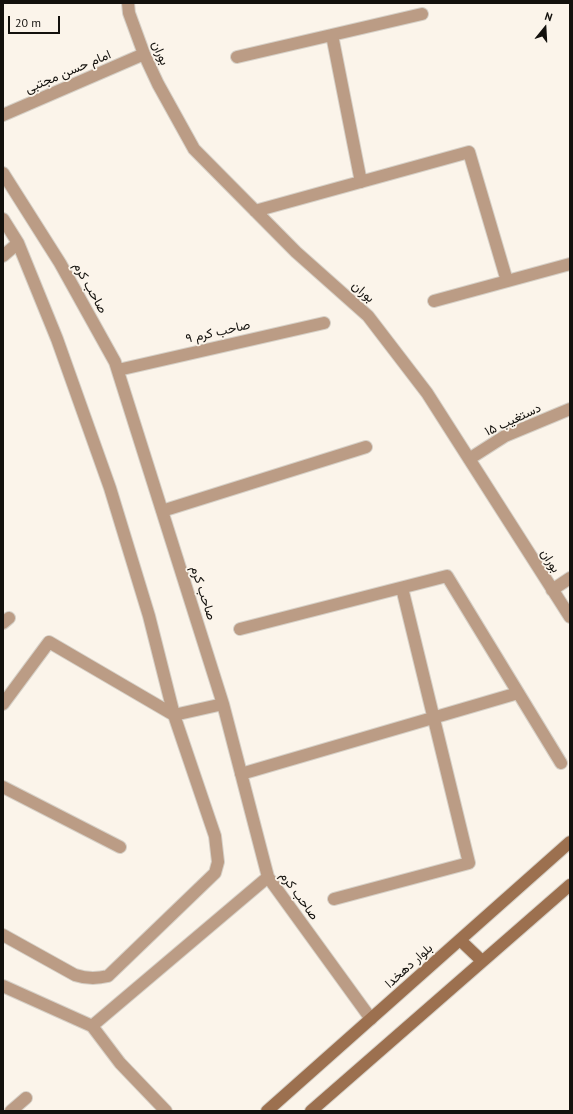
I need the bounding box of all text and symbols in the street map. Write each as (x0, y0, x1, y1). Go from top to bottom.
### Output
scale bar (10, 8, 62, 34)
north arrow (525, 8, 565, 48)
text: N (543, 9, 554, 24)
text: 20 m (15, 15, 41, 30)
street label: بوران (148, 38, 172, 68)
street label: امام حسن مجتبی (23, 47, 113, 97)
street label: صاحب کرم (70, 260, 110, 316)
street label: بوران (348, 278, 378, 306)
street label: صاحب کرم ۹ (184, 317, 252, 347)
street label: دستغیب ۱۵ (482, 400, 544, 440)
street label: بوران (537, 546, 563, 576)
street label: صاحب کرم (187, 564, 219, 622)
street label: صاحب کرم (276, 869, 322, 923)
street label: بلوار دهخدا (382, 941, 436, 991)

